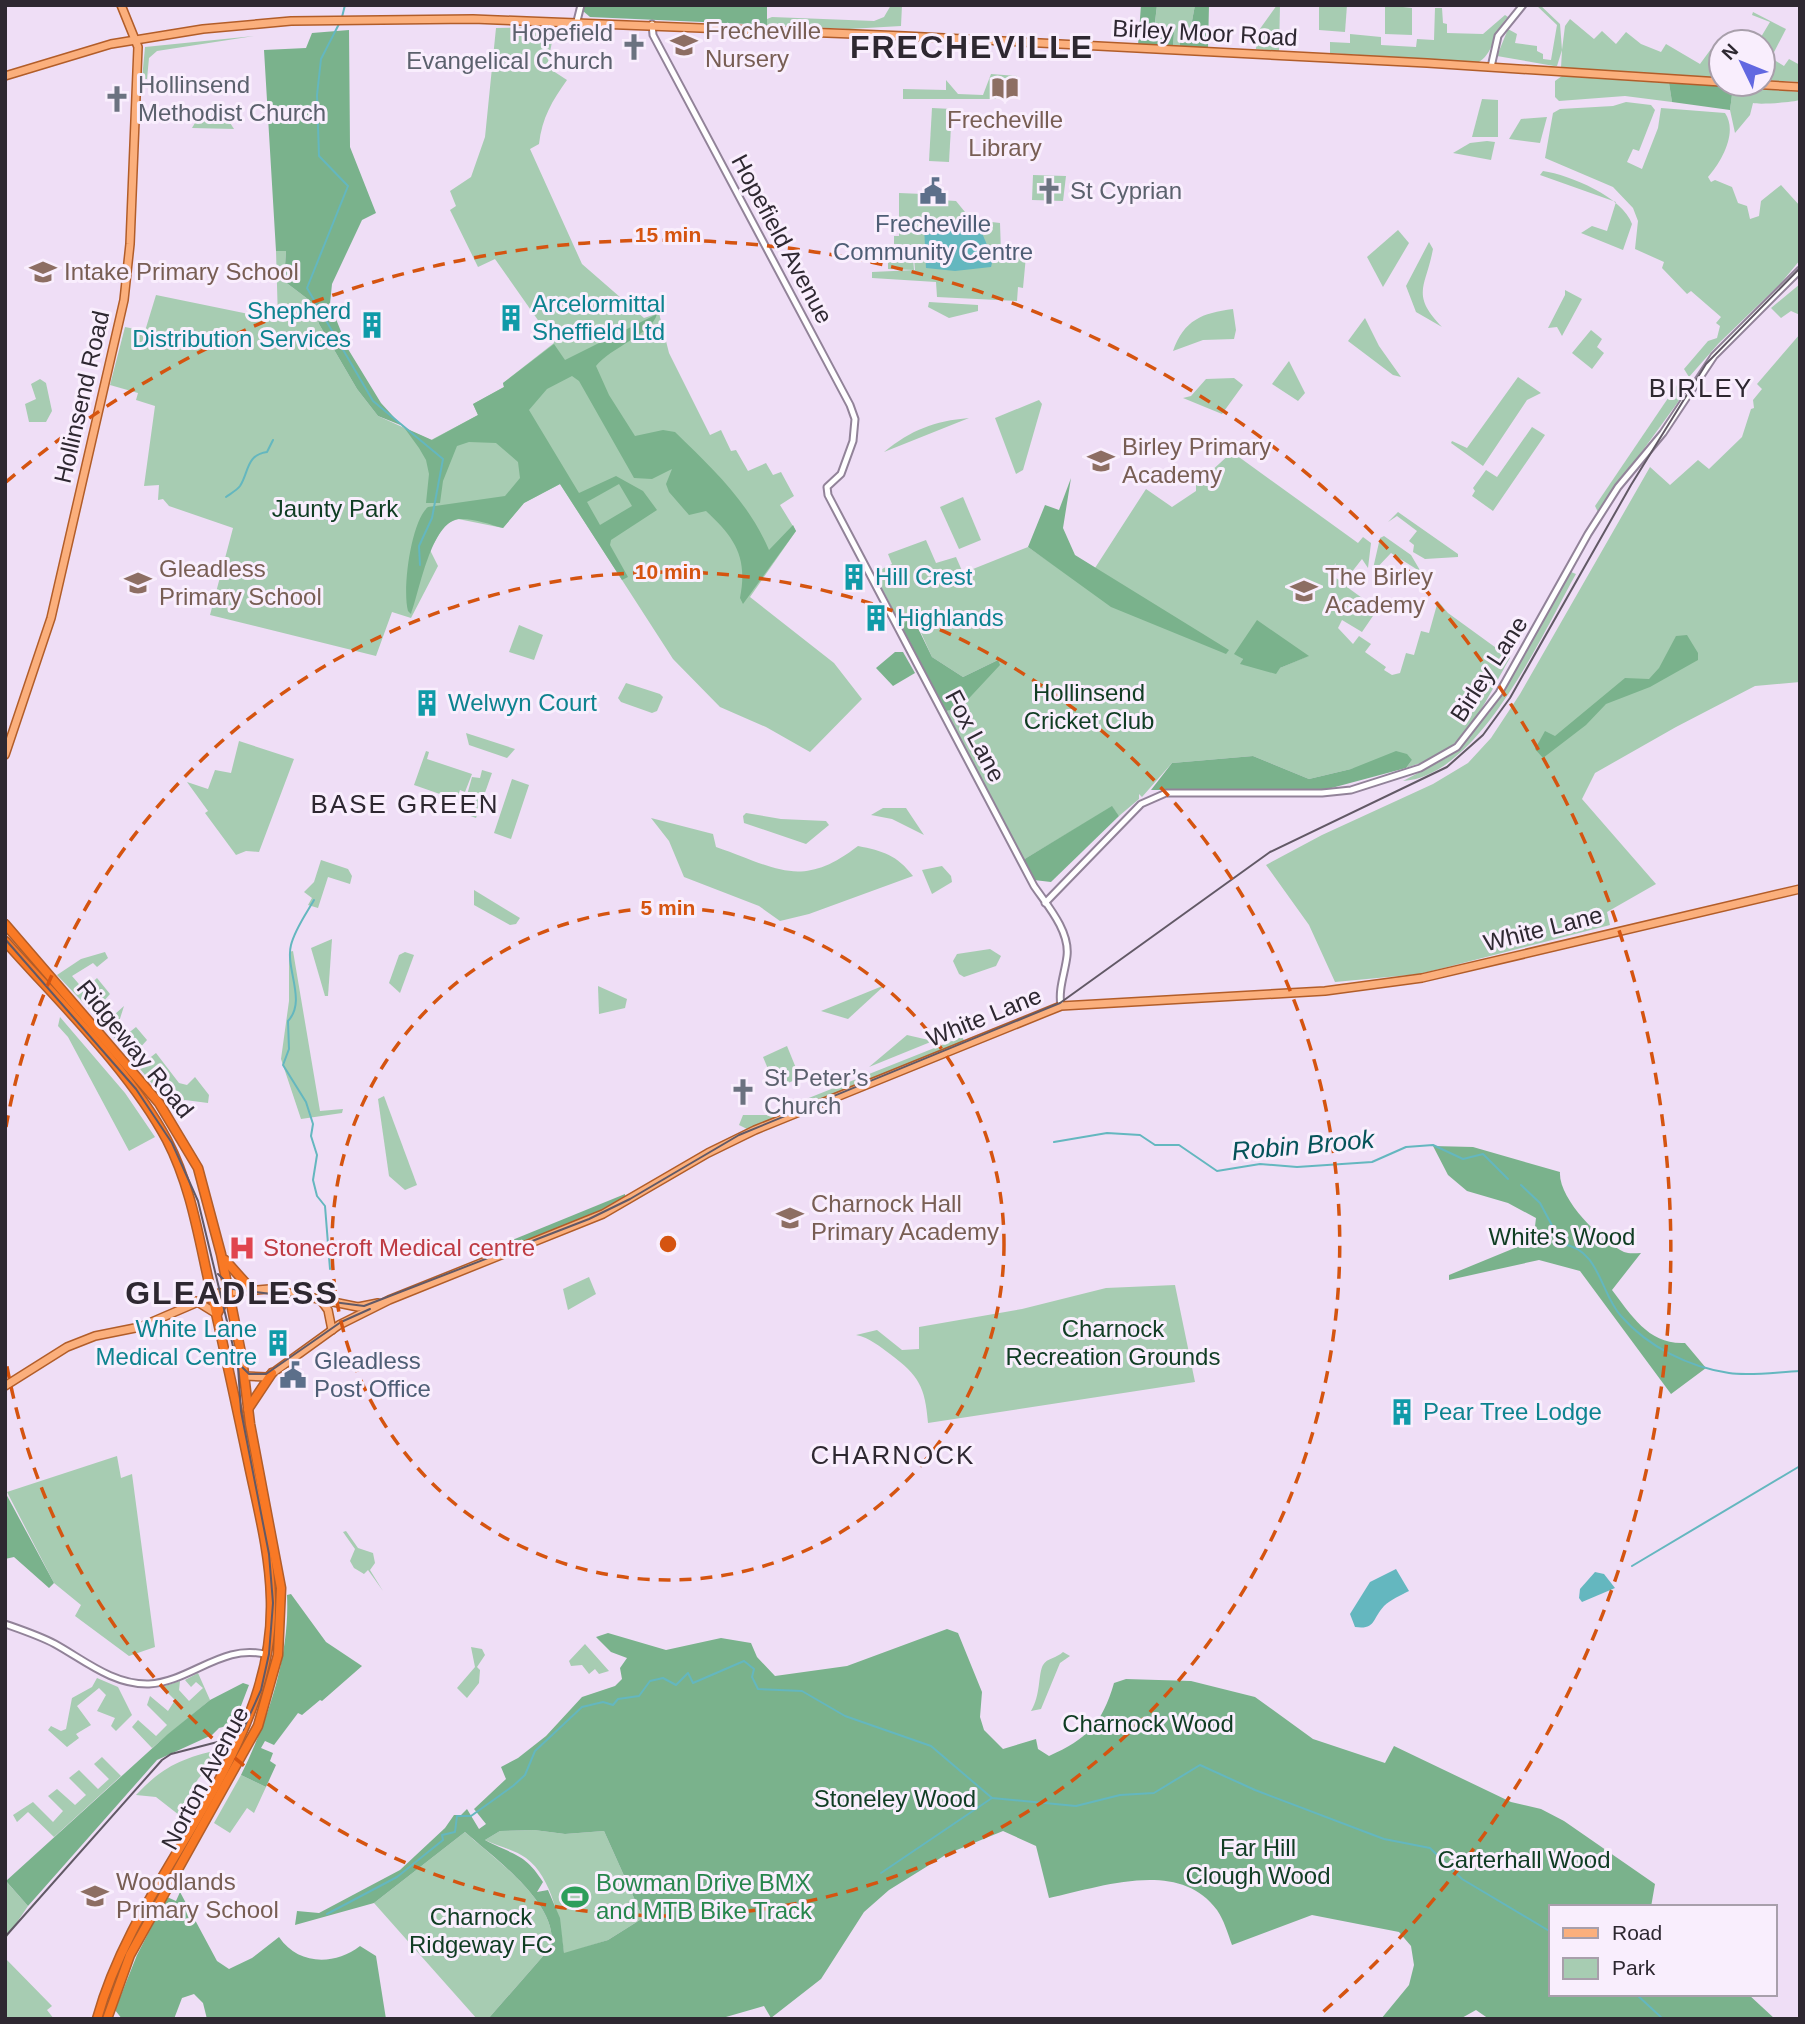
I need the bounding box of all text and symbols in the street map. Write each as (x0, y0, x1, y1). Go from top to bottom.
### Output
street label: Birley Moor Road (1112, 14, 1298, 51)
place label: Frecheville Nursery (705, 17, 821, 72)
place label: Hopefield Evangelical Church (406, 19, 613, 74)
north arrow (1707, 28, 1777, 98)
district label: FRECHEVILLE (850, 29, 1094, 65)
school or university icon: Frecheville Nursery (669, 30, 699, 60)
church icon: Hopefield Evangelical Church (619, 32, 649, 62)
text: N (1718, 40, 1742, 64)
place label: Hollinsend Methodist Church (138, 71, 326, 126)
library icon: Frecheville Library (990, 73, 1020, 103)
church icon: Hollinsend Methodist Church (102, 84, 132, 114)
place label: Frecheville Library (947, 106, 1063, 161)
street label: Hopefield Avenue (726, 150, 838, 328)
public building icon: Frecheville Community Centre (918, 176, 948, 206)
church icon: St Cyprian (1034, 176, 1064, 206)
place label: St Cyprian (1070, 177, 1182, 204)
place label: Frecheville Community Centre (833, 210, 1033, 265)
text: 15 min (635, 223, 701, 246)
school or university icon: Intake Primary School (28, 257, 58, 287)
place label: Intake Primary School (64, 258, 299, 285)
place label: Arcelormittal Sheffield Ltd (532, 290, 665, 345)
place label: Shepherd Distribution Services (132, 297, 351, 352)
building icon: Arcelormittal Sheffield Ltd (496, 303, 526, 333)
street label: Hollinsend Road (49, 308, 114, 486)
building icon: Shepherd Distribution Services (357, 310, 387, 340)
district label: BIRLEY (1649, 373, 1753, 403)
place label: Birley Primary Academy (1122, 433, 1271, 488)
school or university icon: Birley Primary Academy (1086, 446, 1116, 476)
park label: Jaunty Park (272, 495, 399, 522)
place label: Gleadless Primary School (159, 555, 322, 610)
text: 10 min (635, 560, 701, 583)
building icon: Hill Crest (839, 562, 869, 592)
place label: Hill Crest (875, 563, 973, 590)
place label: The Birley Academy (1325, 563, 1433, 618)
school or university icon: Gleadless Primary School (123, 568, 153, 598)
school or university icon: The Birley Academy (1289, 576, 1319, 606)
building icon: Highlands (861, 603, 891, 633)
place label: Highlands (897, 604, 1004, 631)
street label: Birley Lane (1445, 611, 1533, 726)
park label: Hollinsend Cricket Club (1024, 679, 1154, 734)
street label: Fox Lane (940, 685, 1011, 786)
building icon: Welwyn Court (412, 688, 442, 718)
place label: Welwyn Court (448, 689, 597, 716)
district label: BASE GREEN (310, 789, 500, 819)
text: 5 min (641, 896, 695, 919)
street label: White Lane (1481, 901, 1605, 956)
street label: Ridgeway Road (72, 974, 199, 1123)
street label: White Lane (922, 981, 1045, 1052)
place label: St Peter’s Church (764, 1064, 869, 1119)
church icon: St Peter’s Church (728, 1077, 758, 1107)
water label: Robin Brook (1230, 1124, 1378, 1166)
place label: Charnock Hall Primary Academy (811, 1190, 999, 1245)
school or university icon: Charnock Hall Primary Academy (775, 1203, 805, 1233)
park label: White's Wood (1489, 1223, 1635, 1250)
centre of rings (656, 1232, 680, 1256)
hospital icon: Stonecroft Medical centre (227, 1233, 257, 1263)
place label: Stonecroft Medical centre (263, 1234, 535, 1261)
district label: GLEADLESS (125, 1275, 339, 1311)
place label: White Lane Medical Centre (96, 1315, 257, 1370)
park label: Charnock Recreation Grounds (1006, 1315, 1220, 1370)
building icon: White Lane Medical Centre (263, 1328, 293, 1358)
place label: Gleadless Post Office (314, 1347, 431, 1402)
public building icon: Gleadless Post Office (278, 1360, 308, 1390)
building icon: Pear Tree Lodge (1387, 1397, 1417, 1427)
place label: Pear Tree Lodge (1423, 1398, 1602, 1425)
district label: CHARNOCK (811, 1440, 975, 1470)
street label: Norton Avenue (155, 1702, 254, 1854)
park label: Charnock Wood (1062, 1710, 1234, 1737)
park label: Stoneley Wood (814, 1785, 976, 1812)
park label: Far Hill Clough Wood (1186, 1834, 1330, 1889)
park label: Carterhall Wood (1438, 1846, 1610, 1873)
place label: Woodlands Primary School (116, 1868, 279, 1923)
place label: Bowman Drive BMX and MTB Bike Track (596, 1869, 813, 1924)
school or university icon: Woodlands Primary School (80, 1881, 110, 1911)
sports icon: Bowman Drive BMX and MTB Bike Track (560, 1882, 590, 1912)
park label: Charnock Ridgeway FC (409, 1903, 553, 1958)
legend (1549, 1905, 1777, 1996)
text: Road (1612, 1921, 1662, 1944)
text: Park (1612, 1956, 1656, 1979)

